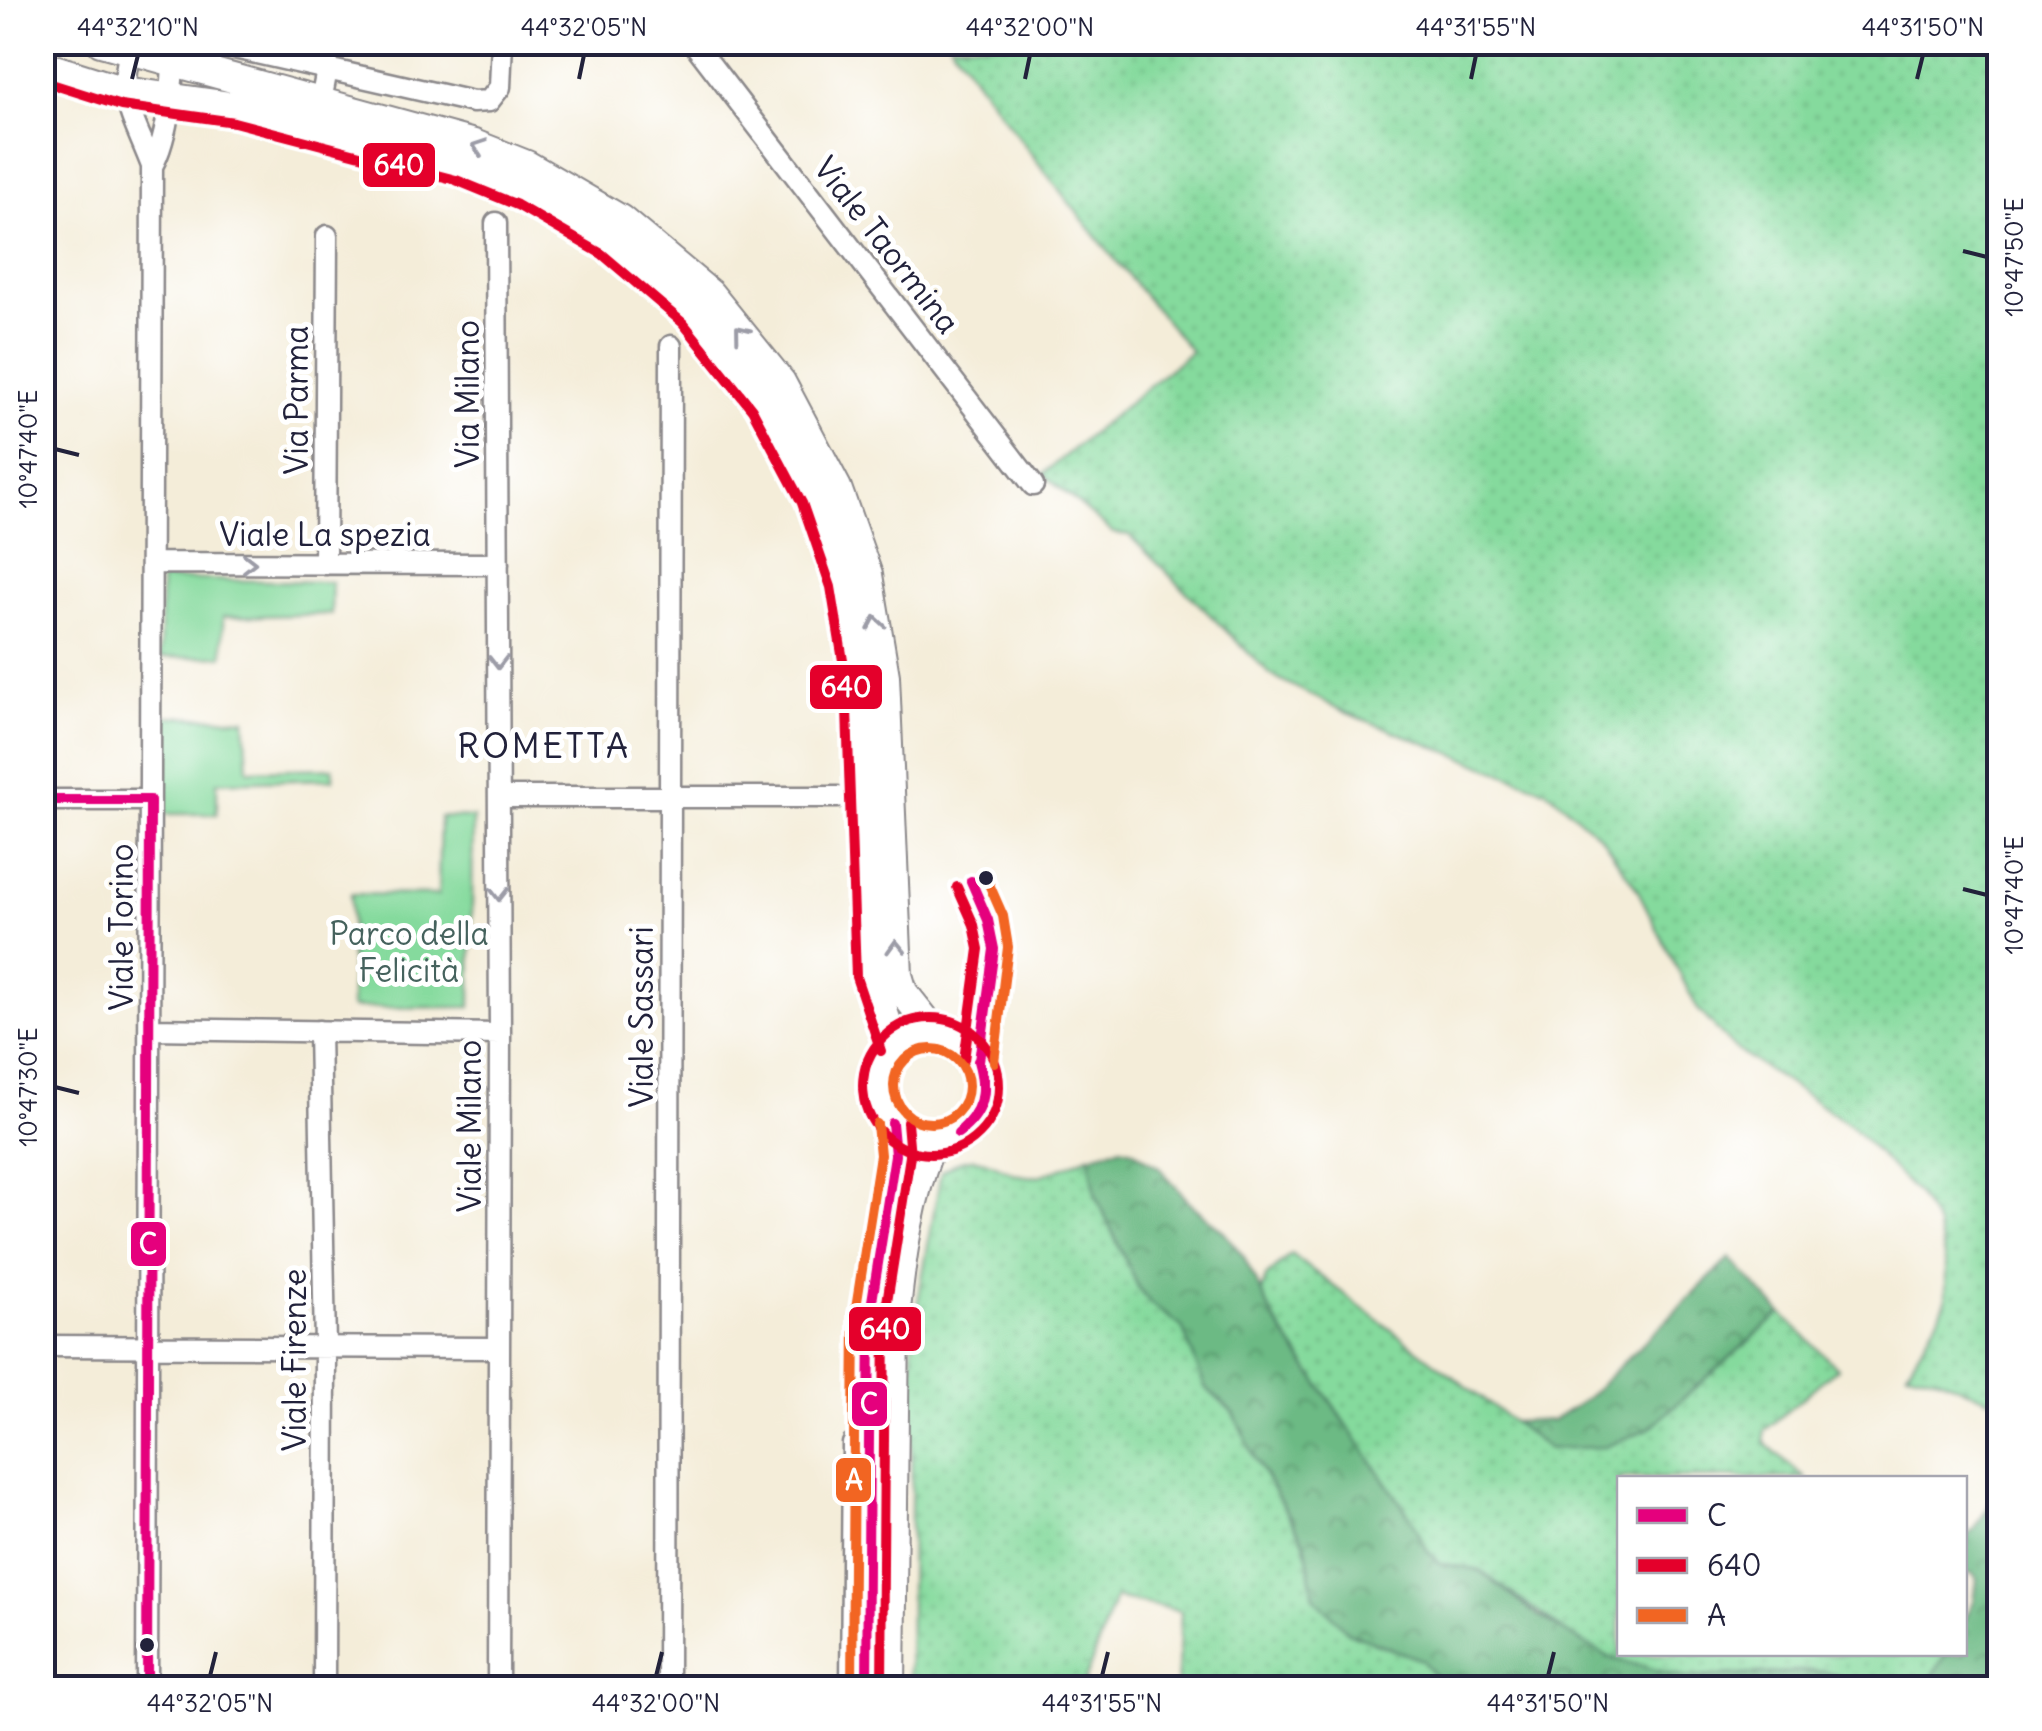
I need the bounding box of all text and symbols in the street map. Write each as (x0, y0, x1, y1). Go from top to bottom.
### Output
text: 44°32'10"N (77, 11, 199, 43)
text: 44°32'05"N (521, 11, 647, 43)
text: 44°32'00"N (966, 11, 1094, 43)
text: 44°31'55"N (1416, 11, 1536, 43)
text: 44°31'50"N (1862, 11, 1984, 43)
one-way arrow (472, 138, 489, 159)
line badge: 640 (361, 141, 437, 189)
text: 640 (374, 147, 424, 183)
street label: Viale Taormina (805, 148, 969, 342)
text: 10°47'50"E (1998, 197, 2030, 317)
street label: Via Milano (447, 320, 488, 468)
street label: Via Parma (276, 325, 317, 475)
one-way arrow (735, 326, 753, 344)
text: 10°47'40"E (12, 390, 44, 508)
street label: Viale La spezia (219, 514, 431, 555)
one-way arrow (242, 553, 258, 574)
one-way arrow (866, 615, 887, 631)
one-way arrow (487, 654, 509, 670)
line badge: 640 (808, 663, 884, 711)
text: 640 (821, 669, 871, 705)
district label: ROMETTA (457, 723, 631, 767)
text: 10°47'40"E (1998, 836, 2030, 954)
street label: Viale Torino (101, 844, 142, 1010)
unlabelled marker (976, 868, 996, 888)
one-way arrow (488, 888, 510, 903)
park label: Parco della Felicità (329, 913, 489, 991)
street label: Viale Sassari (621, 926, 662, 1108)
one-way arrow (886, 938, 907, 954)
text: 10°47'30"E (12, 1027, 44, 1147)
street label: Viale Milano (449, 1040, 490, 1212)
line badge: C (129, 1220, 168, 1268)
text: C (139, 1226, 157, 1262)
street label: Viale Firenze (274, 1269, 315, 1451)
line badge: 640 (847, 1305, 923, 1353)
text: 640 (860, 1311, 910, 1347)
line badge: C (850, 1380, 889, 1428)
text: C (860, 1386, 878, 1422)
line badge: A (834, 1456, 873, 1504)
text: A (845, 1462, 863, 1498)
legend (1617, 1476, 1967, 1656)
text: C (1707, 1496, 1727, 1534)
text: 640 (1707, 1546, 1761, 1584)
text: A (1707, 1596, 1726, 1634)
unlabelled marker (137, 1635, 157, 1655)
text: 44°32'05"N (147, 1687, 273, 1719)
text: 44°32'00"N (592, 1687, 720, 1719)
text: 44°31'55"N (1042, 1687, 1162, 1719)
text: 44°31'50"N (1487, 1687, 1609, 1719)

